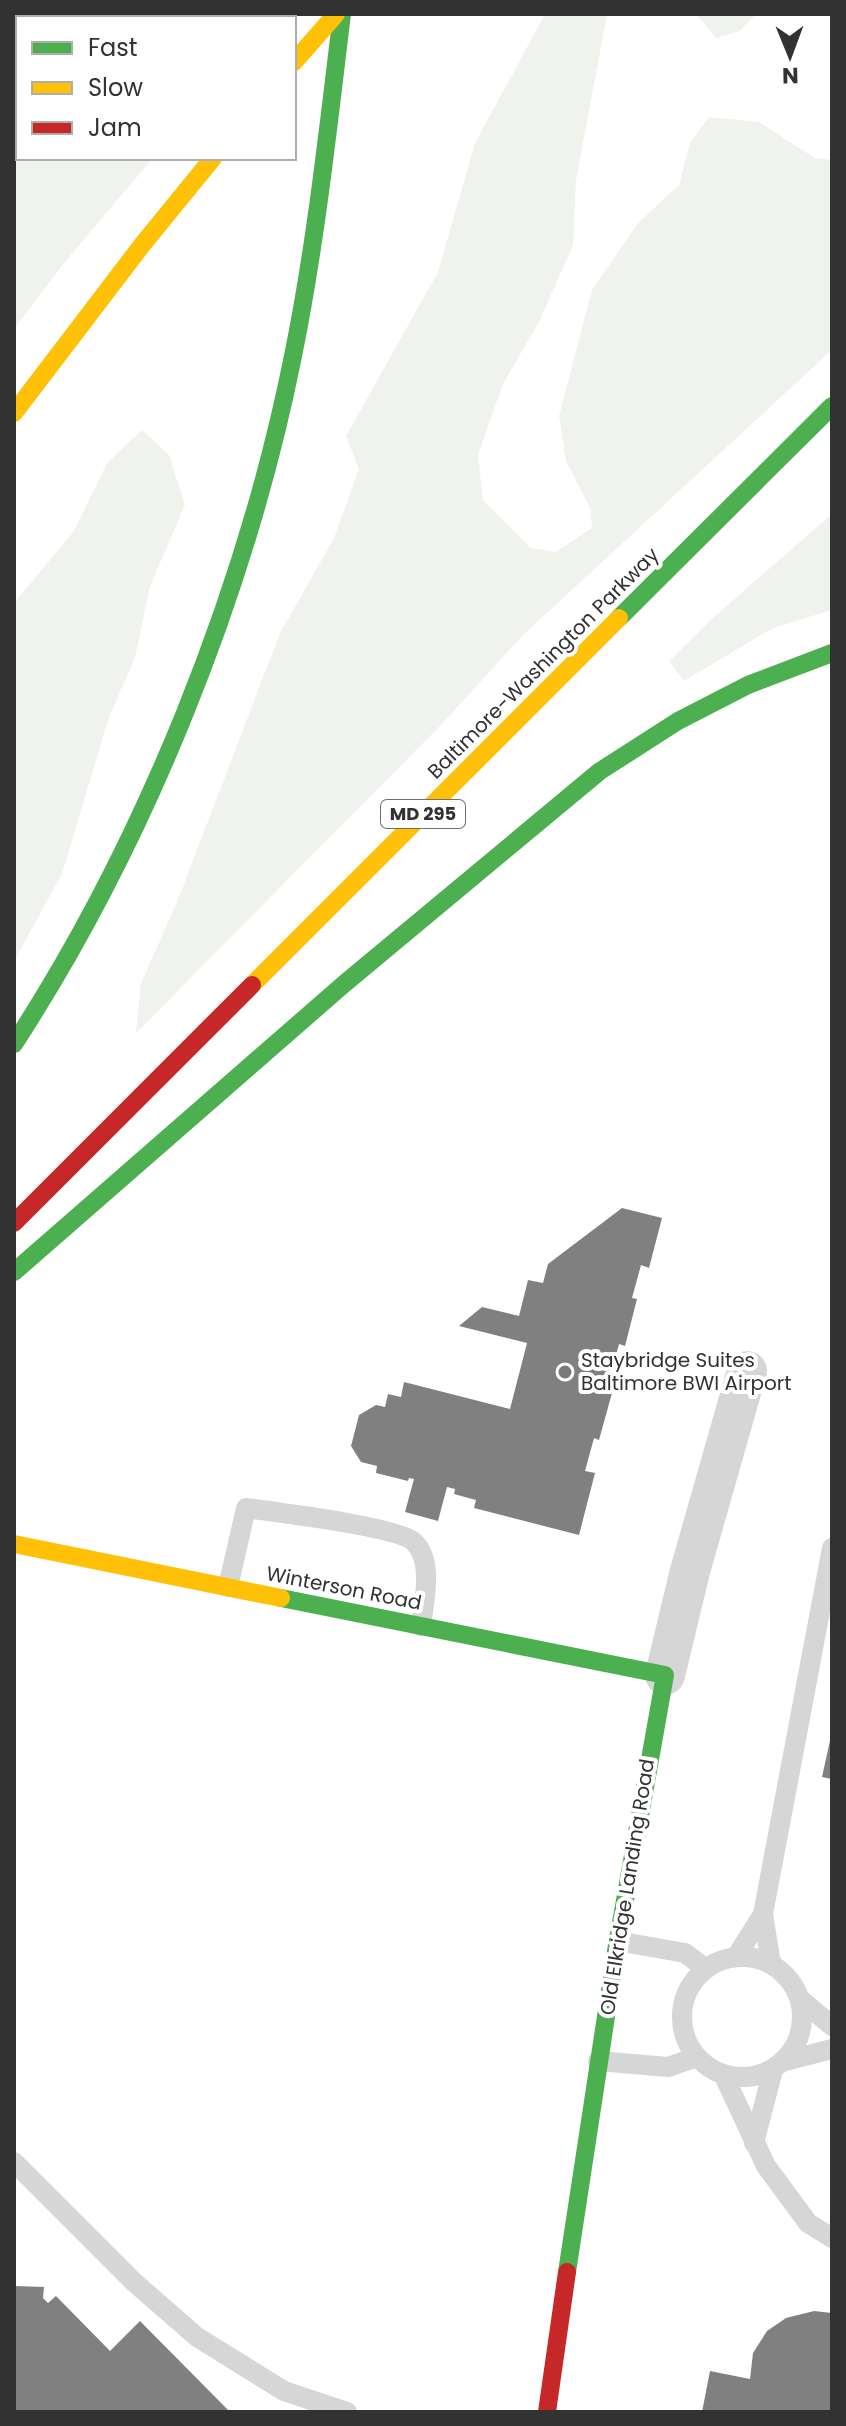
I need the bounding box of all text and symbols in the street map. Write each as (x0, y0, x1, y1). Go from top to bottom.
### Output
legend (16, 16, 296, 160)
north arrow (750, 16, 830, 96)
text: Fast (88, 31, 138, 64)
text: N (782, 60, 799, 91)
text: Slow (88, 71, 143, 104)
text: Jam (88, 111, 142, 144)
street label: Baltimore-Washington Parkway (421, 541, 665, 785)
road number: MD 295 (381, 800, 465, 828)
place label: Staybridge Suites Baltimore BWI Airport (581, 1346, 791, 1397)
marker: Staybridge Suites Baltimore BWI Airport (556, 1363, 574, 1381)
street label: Winterson Road (264, 1559, 424, 1617)
street label: Old Elkridge Landing Road (593, 1757, 661, 2017)

